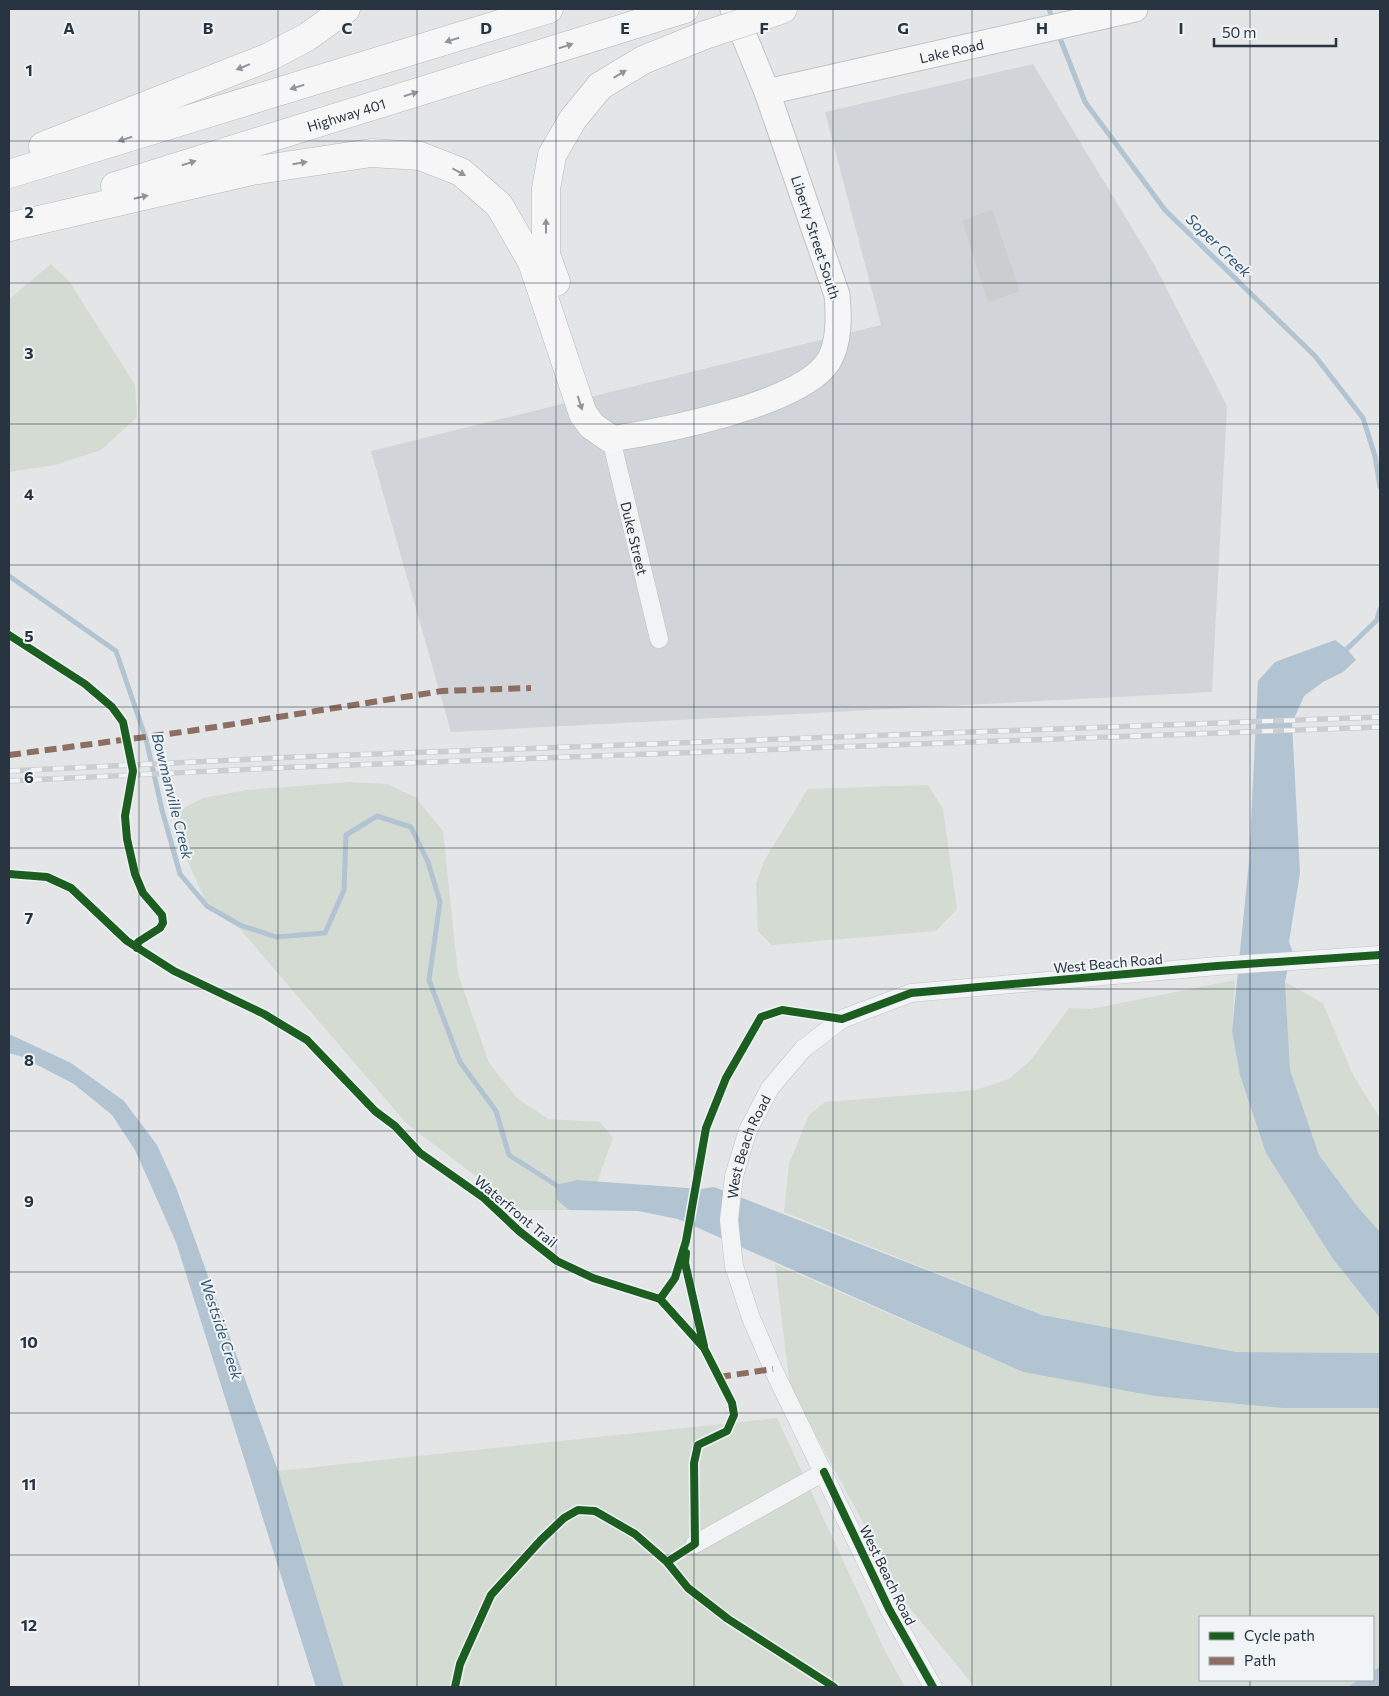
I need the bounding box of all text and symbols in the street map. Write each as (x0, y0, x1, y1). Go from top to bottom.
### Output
scale bar (1214, 15, 1336, 47)
text: A (63, 18, 75, 37)
text: B (203, 18, 214, 37)
text: C (342, 18, 353, 37)
text: D (480, 18, 492, 37)
text: E (620, 18, 630, 37)
text: F (759, 18, 769, 37)
text: G (897, 18, 909, 37)
text: H (1036, 18, 1048, 37)
text: I (1178, 18, 1184, 37)
text: 50 m (1222, 23, 1256, 41)
street label: Lake Road (918, 35, 985, 66)
one-way arrow (445, 36, 460, 44)
one-way arrow (559, 41, 574, 49)
text: 1 (25, 60, 33, 79)
one-way arrow (235, 63, 250, 71)
one-way arrow (614, 69, 627, 78)
one-way arrow (289, 83, 304, 91)
one-way arrow (404, 90, 419, 98)
street label: Highway 401 (305, 94, 387, 134)
one-way arrow (117, 135, 132, 143)
one-way arrow (182, 158, 197, 166)
one-way arrow (293, 159, 309, 167)
one-way arrow (452, 168, 465, 177)
street label: Liberty Street South (788, 173, 844, 301)
one-way arrow (134, 193, 149, 201)
text: 2 (24, 202, 34, 221)
water label: Soper Creek (1183, 210, 1256, 281)
one-way arrow (542, 218, 550, 234)
text: 3 (24, 343, 34, 362)
one-way arrow (577, 396, 584, 411)
text: 4 (24, 484, 34, 503)
street label: Duke Street (618, 500, 652, 577)
text: 5 (24, 626, 34, 645)
water label: Bowmanville Creek (149, 731, 198, 862)
text: 6 (24, 767, 34, 786)
text: 7 (25, 908, 34, 927)
street label: West Beach Road (1053, 950, 1163, 976)
text: 8 (24, 1050, 34, 1069)
street label: West Beach Road (723, 1092, 774, 1200)
street label: Waterfront Trail (471, 1171, 561, 1251)
text: 9 (24, 1191, 34, 1210)
water label: Westside Creek (197, 1276, 247, 1383)
text: 10 (20, 1332, 38, 1351)
text: 11 (22, 1474, 36, 1493)
street label: West Beach Road (856, 1522, 920, 1628)
text: 12 (21, 1615, 37, 1634)
legend (1199, 1616, 1374, 1681)
text: Cycle path (1244, 1626, 1315, 1644)
text: Path (1244, 1651, 1276, 1669)

